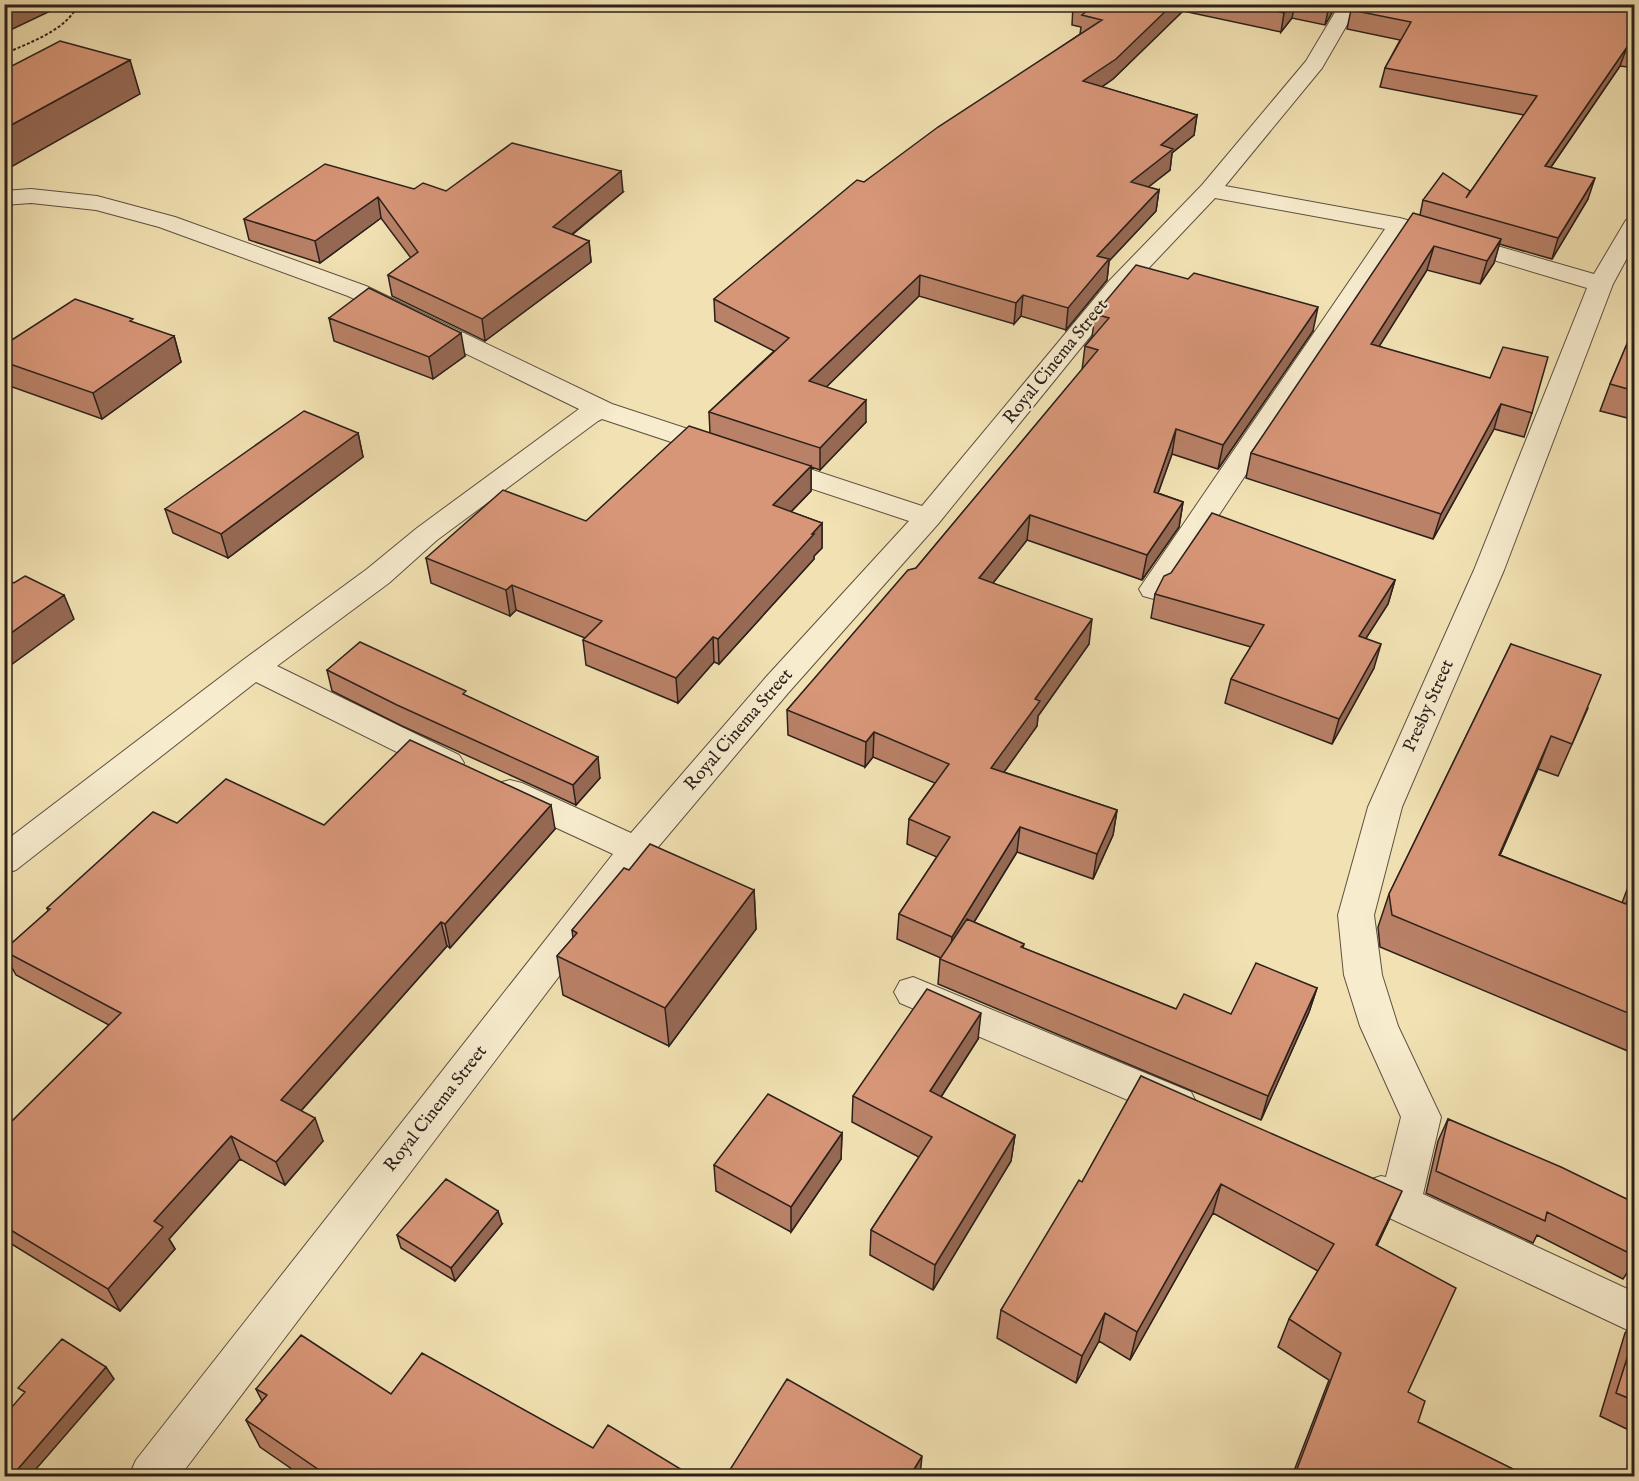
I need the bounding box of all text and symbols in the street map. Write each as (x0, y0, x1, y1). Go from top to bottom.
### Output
street label: Royal Cinema Street (999, 295, 1113, 429)
street label: Presby Street (1398, 656, 1460, 756)
street label: Royal Cinema Street (680, 664, 798, 796)
street label: Royal Cinema Street (379, 1041, 493, 1177)

